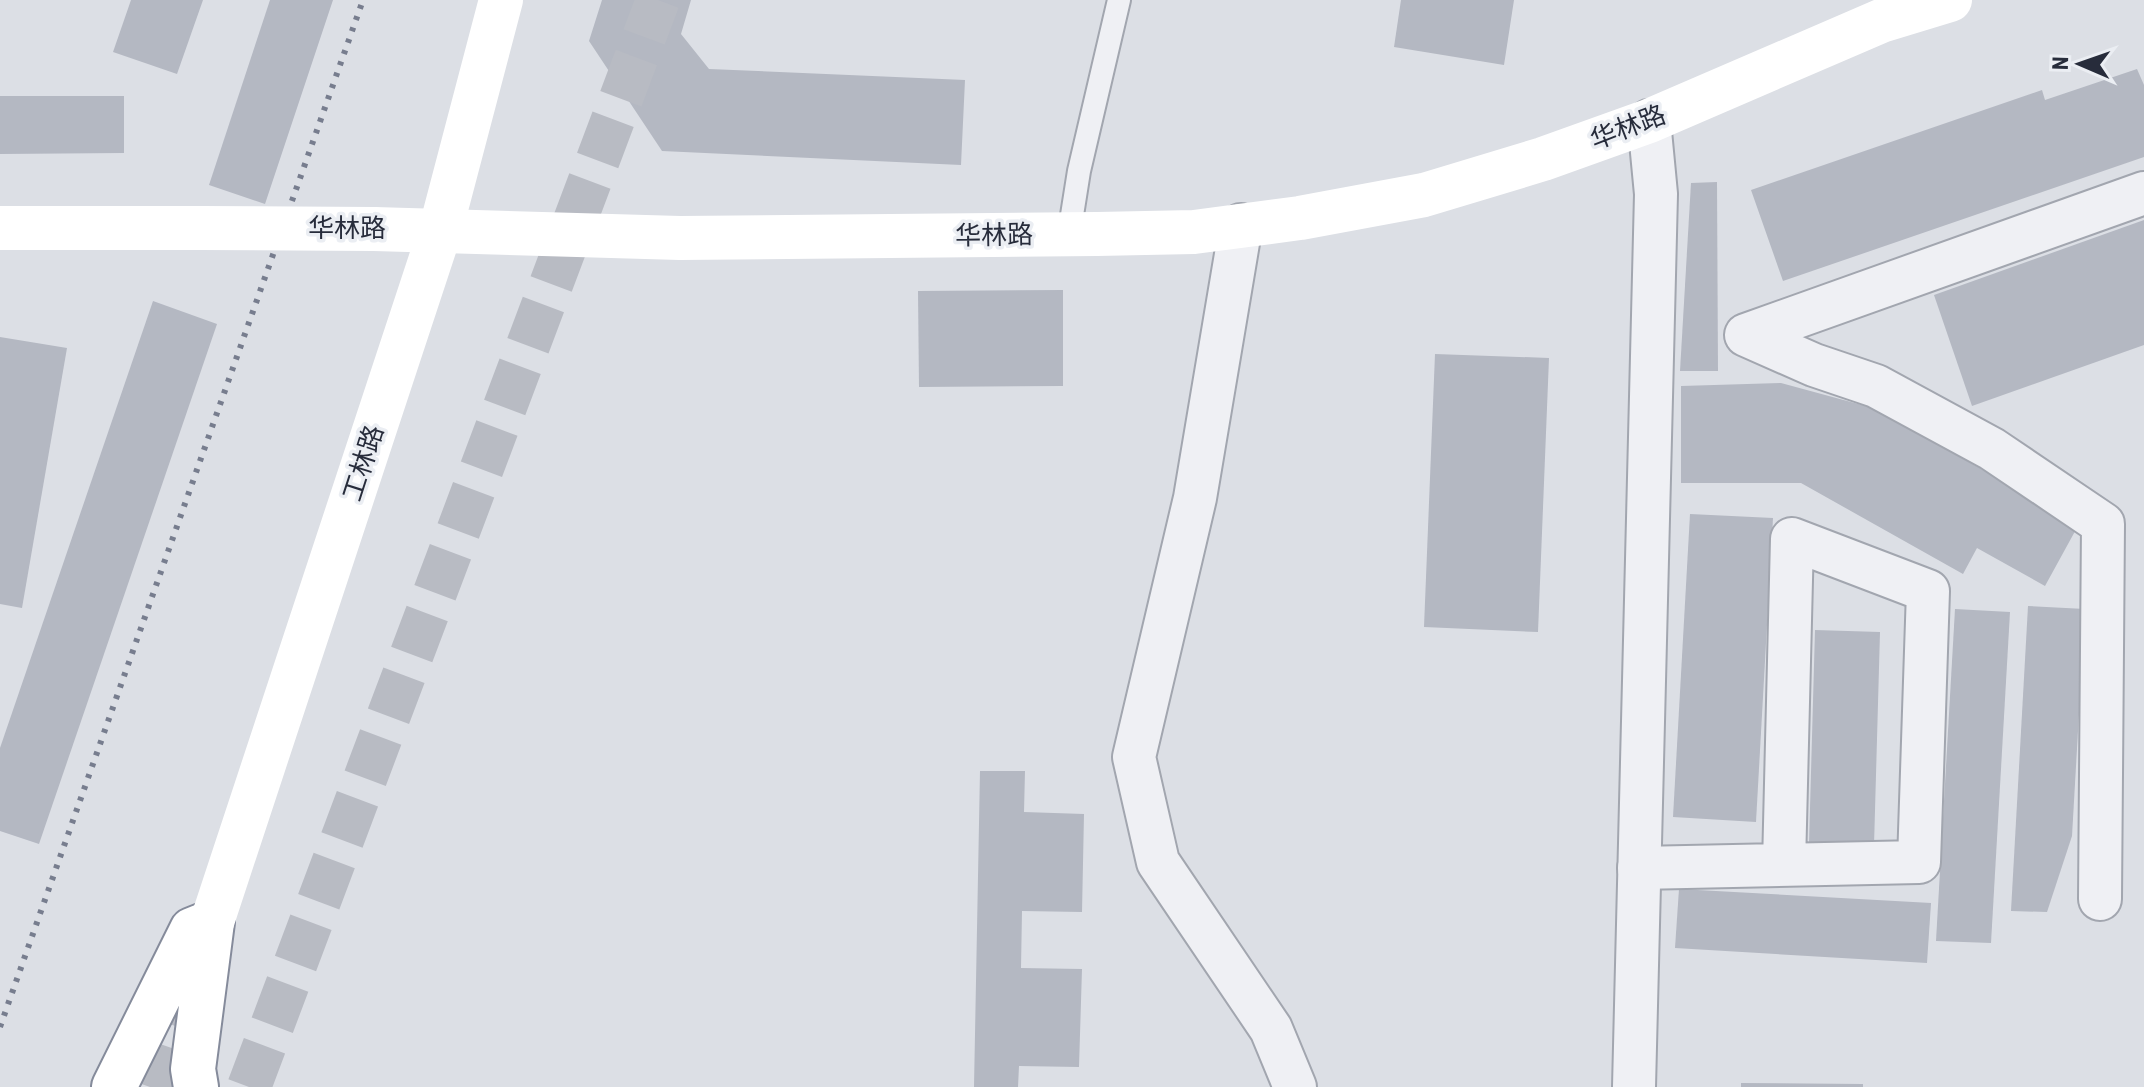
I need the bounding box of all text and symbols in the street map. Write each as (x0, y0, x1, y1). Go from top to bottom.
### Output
north arrow (2040, 24, 2120, 104)
text: N (2048, 56, 2073, 70)
street label: 华林路 (1586, 99, 1670, 155)
street label: 华林路 (308, 213, 386, 243)
street label: 华林路 (955, 219, 1033, 251)
street label: 工林路 (337, 421, 389, 505)

